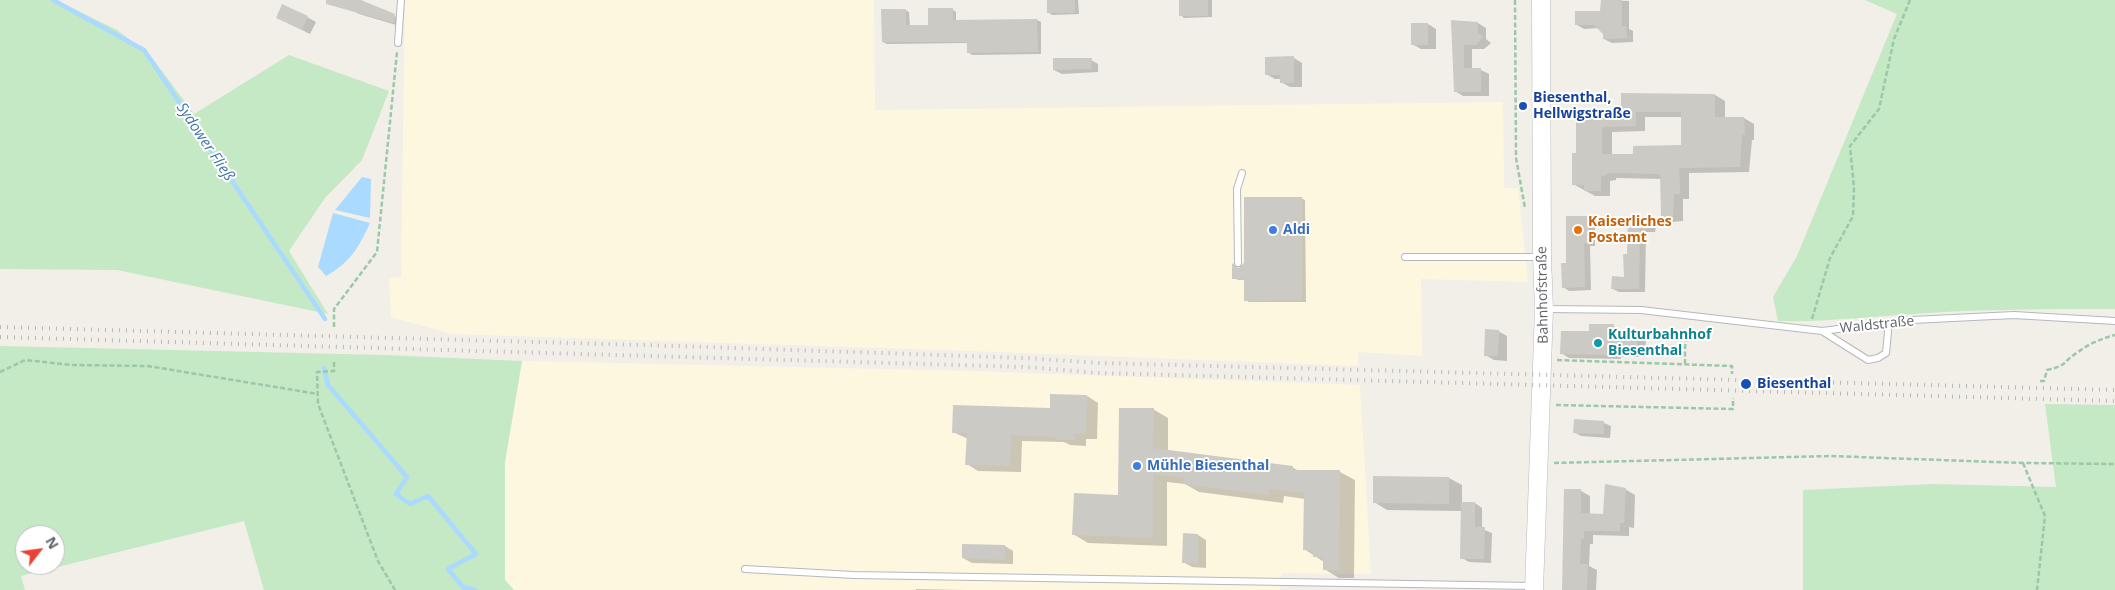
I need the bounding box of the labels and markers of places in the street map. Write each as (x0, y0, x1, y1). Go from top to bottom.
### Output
place label: Biesenthal, Hellwigstraße (1533, 90, 1631, 122)
marker: Biesenthal, Hellwigstraße (1517, 100, 1529, 112)
place label: Kaiserliches Postamt (1588, 214, 1672, 246)
place label: Aldi (1283, 222, 1310, 238)
marker: Aldi (1267, 224, 1279, 236)
marker: Kaiserliches Postamt (1572, 224, 1584, 236)
place label: Kulturbahnhof Biesenthal (1608, 327, 1711, 360)
marker: Kulturbahnhof Biesenthal (1592, 337, 1604, 349)
place label: Biesenthal (1757, 376, 1831, 392)
marker: Biesenthal (1739, 377, 1753, 391)
place label: Mühle Biesenthal (1147, 458, 1269, 474)
marker: Mühle Biesenthal (1131, 460, 1143, 472)

